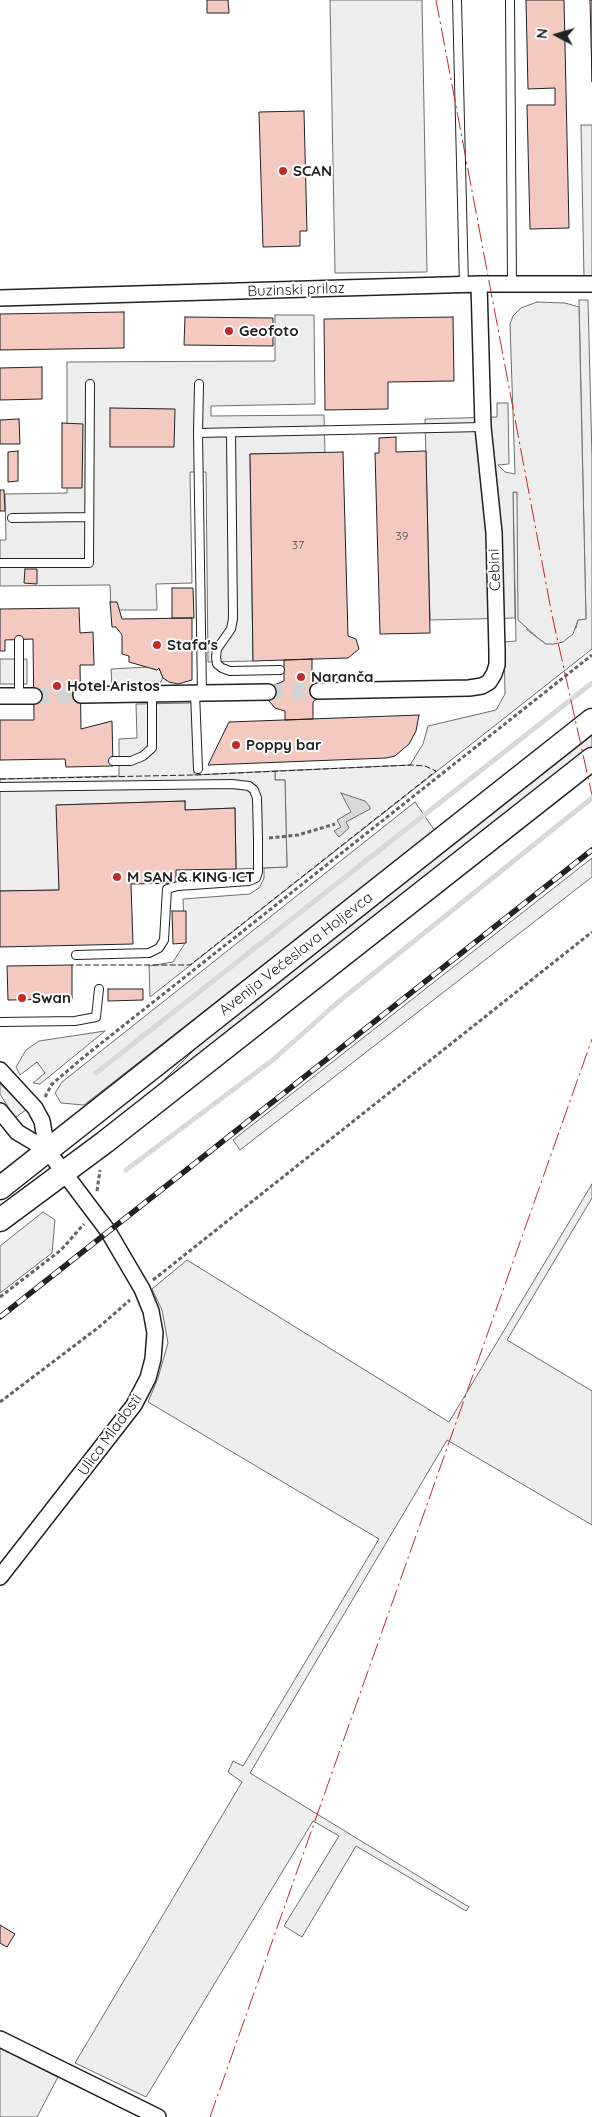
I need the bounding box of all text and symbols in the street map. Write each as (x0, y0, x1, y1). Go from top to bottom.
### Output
north arrow (532, 10, 582, 60)
text: N (533, 27, 552, 40)
place label: SCAN (293, 162, 332, 180)
marker: SCAN (277, 165, 289, 177)
street label: Buzinski prilaz (247, 279, 345, 301)
place label: Geofoto (239, 322, 299, 340)
marker: Geofoto (223, 325, 235, 337)
house number: 39 (396, 529, 408, 543)
house number: 37 (292, 538, 304, 552)
street label: Cebini (485, 548, 505, 592)
place label: Stafa's (167, 636, 218, 654)
marker: Stafa's (151, 639, 163, 651)
place label: Naranča (311, 668, 373, 686)
marker: Naranča (295, 671, 307, 683)
place label: Hotel Aristos (67, 677, 160, 695)
marker: Hotel Aristos (51, 680, 63, 692)
place label: Poppy bar (246, 736, 321, 754)
marker: Poppy bar (230, 739, 242, 751)
place label: M SAN & KING ICT (127, 868, 255, 886)
marker: M SAN & KING ICT (111, 871, 123, 883)
street label: Avenija Većeslava Holjevca (216, 888, 376, 1020)
place label: Swan (32, 989, 71, 1007)
marker: Swan (16, 992, 28, 1004)
street label: Ulica Mladosti (74, 1391, 146, 1479)

